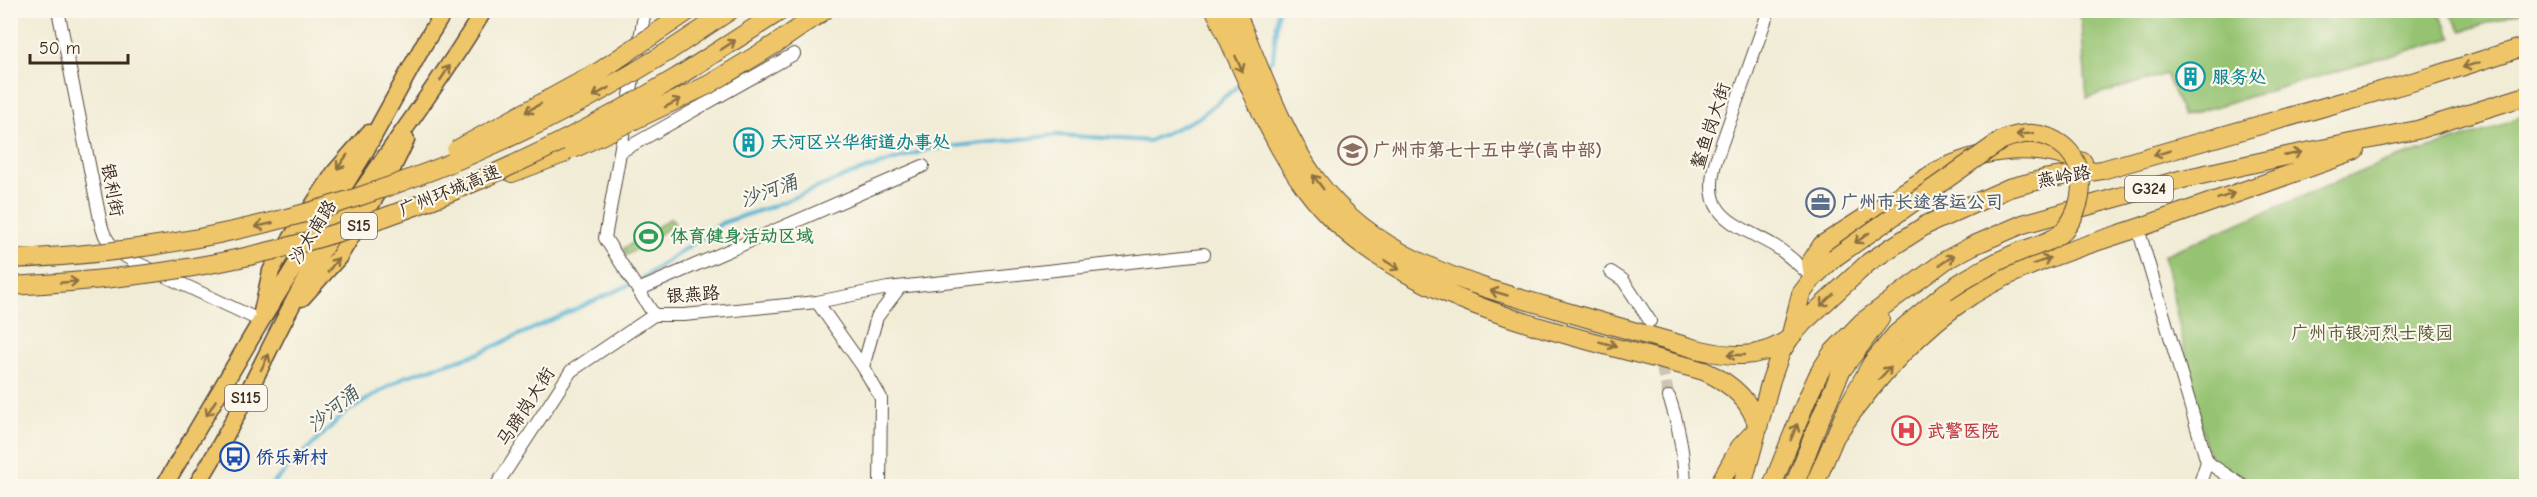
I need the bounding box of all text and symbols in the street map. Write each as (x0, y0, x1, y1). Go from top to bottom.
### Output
scale bar (30, 27, 128, 65)
text: 50 m (39, 38, 81, 59)
one-way arrow (719, 39, 736, 51)
one-way arrow (1234, 54, 1245, 72)
one-way arrow (2462, 60, 2481, 71)
building icon: 服务处 (2175, 61, 2207, 93)
one-way arrow (440, 65, 452, 82)
place label: 服务处 (2212, 67, 2266, 88)
street label: 鳌鱼岗大街 (1687, 80, 1735, 172)
one-way arrow (593, 86, 610, 98)
one-way arrow (664, 97, 682, 108)
one-way arrow (525, 102, 542, 114)
building icon: 天河区兴华街道办事处 (733, 126, 765, 158)
one-way arrow (2016, 129, 2036, 140)
place label: 天河区兴华街道办事处 (770, 132, 950, 153)
school or university icon: 广州市第七十五中学(高中部) (1336, 134, 1368, 166)
place label: 广州市第七十五中学(高中部) (1373, 140, 1602, 161)
one-way arrow (2153, 148, 2172, 159)
one-way arrow (2283, 148, 2302, 160)
one-way arrow (336, 154, 348, 170)
street label: 银利街 (97, 161, 127, 219)
street label: 广州环城高速 (396, 161, 504, 221)
street label: 燕岭路 (2036, 162, 2092, 192)
water label: 沙河涌 (737, 170, 802, 212)
one-way arrow (1312, 174, 1325, 190)
road number: G324 (2125, 176, 2173, 202)
office icon: 广州市长途客运公司 (1804, 186, 1836, 218)
one-way arrow (2216, 190, 2235, 201)
place label: 广州市长途客运公司 (1841, 192, 2003, 213)
street label: 沙太南路 (285, 196, 341, 268)
road number: S15 (341, 213, 377, 239)
one-way arrow (255, 219, 274, 231)
sports icon: 体育健身活动区域 (633, 220, 665, 252)
place label: 体育健身活动区域 (670, 226, 814, 247)
one-way arrow (1855, 232, 1871, 244)
one-way arrow (1938, 254, 1955, 266)
one-way arrow (2033, 255, 2051, 266)
one-way arrow (326, 257, 339, 273)
one-way arrow (1383, 260, 1400, 272)
one-way arrow (58, 276, 78, 287)
street label: 银燕路 (665, 283, 721, 307)
one-way arrow (1490, 287, 1509, 298)
one-way arrow (1820, 293, 1835, 307)
park label: 广州市银河烈士陵园 (2291, 323, 2453, 344)
one-way arrow (1598, 339, 1617, 350)
one-way arrow (1726, 349, 1746, 361)
one-way arrow (259, 353, 271, 371)
street label: 马蹄岗大街 (493, 364, 559, 450)
one-way arrow (1878, 365, 1892, 380)
water label: 沙河涌 (302, 381, 364, 437)
road number: S115 (225, 385, 267, 411)
one-way arrow (204, 399, 216, 416)
hospital icon: 武警医院 (1890, 415, 1922, 447)
place label: 武警医院 (1927, 421, 1999, 442)
one-way arrow (1789, 423, 1800, 442)
bus stop icon: 侨乐新村 (219, 441, 251, 473)
place label: 侨乐新村 (256, 447, 328, 468)

